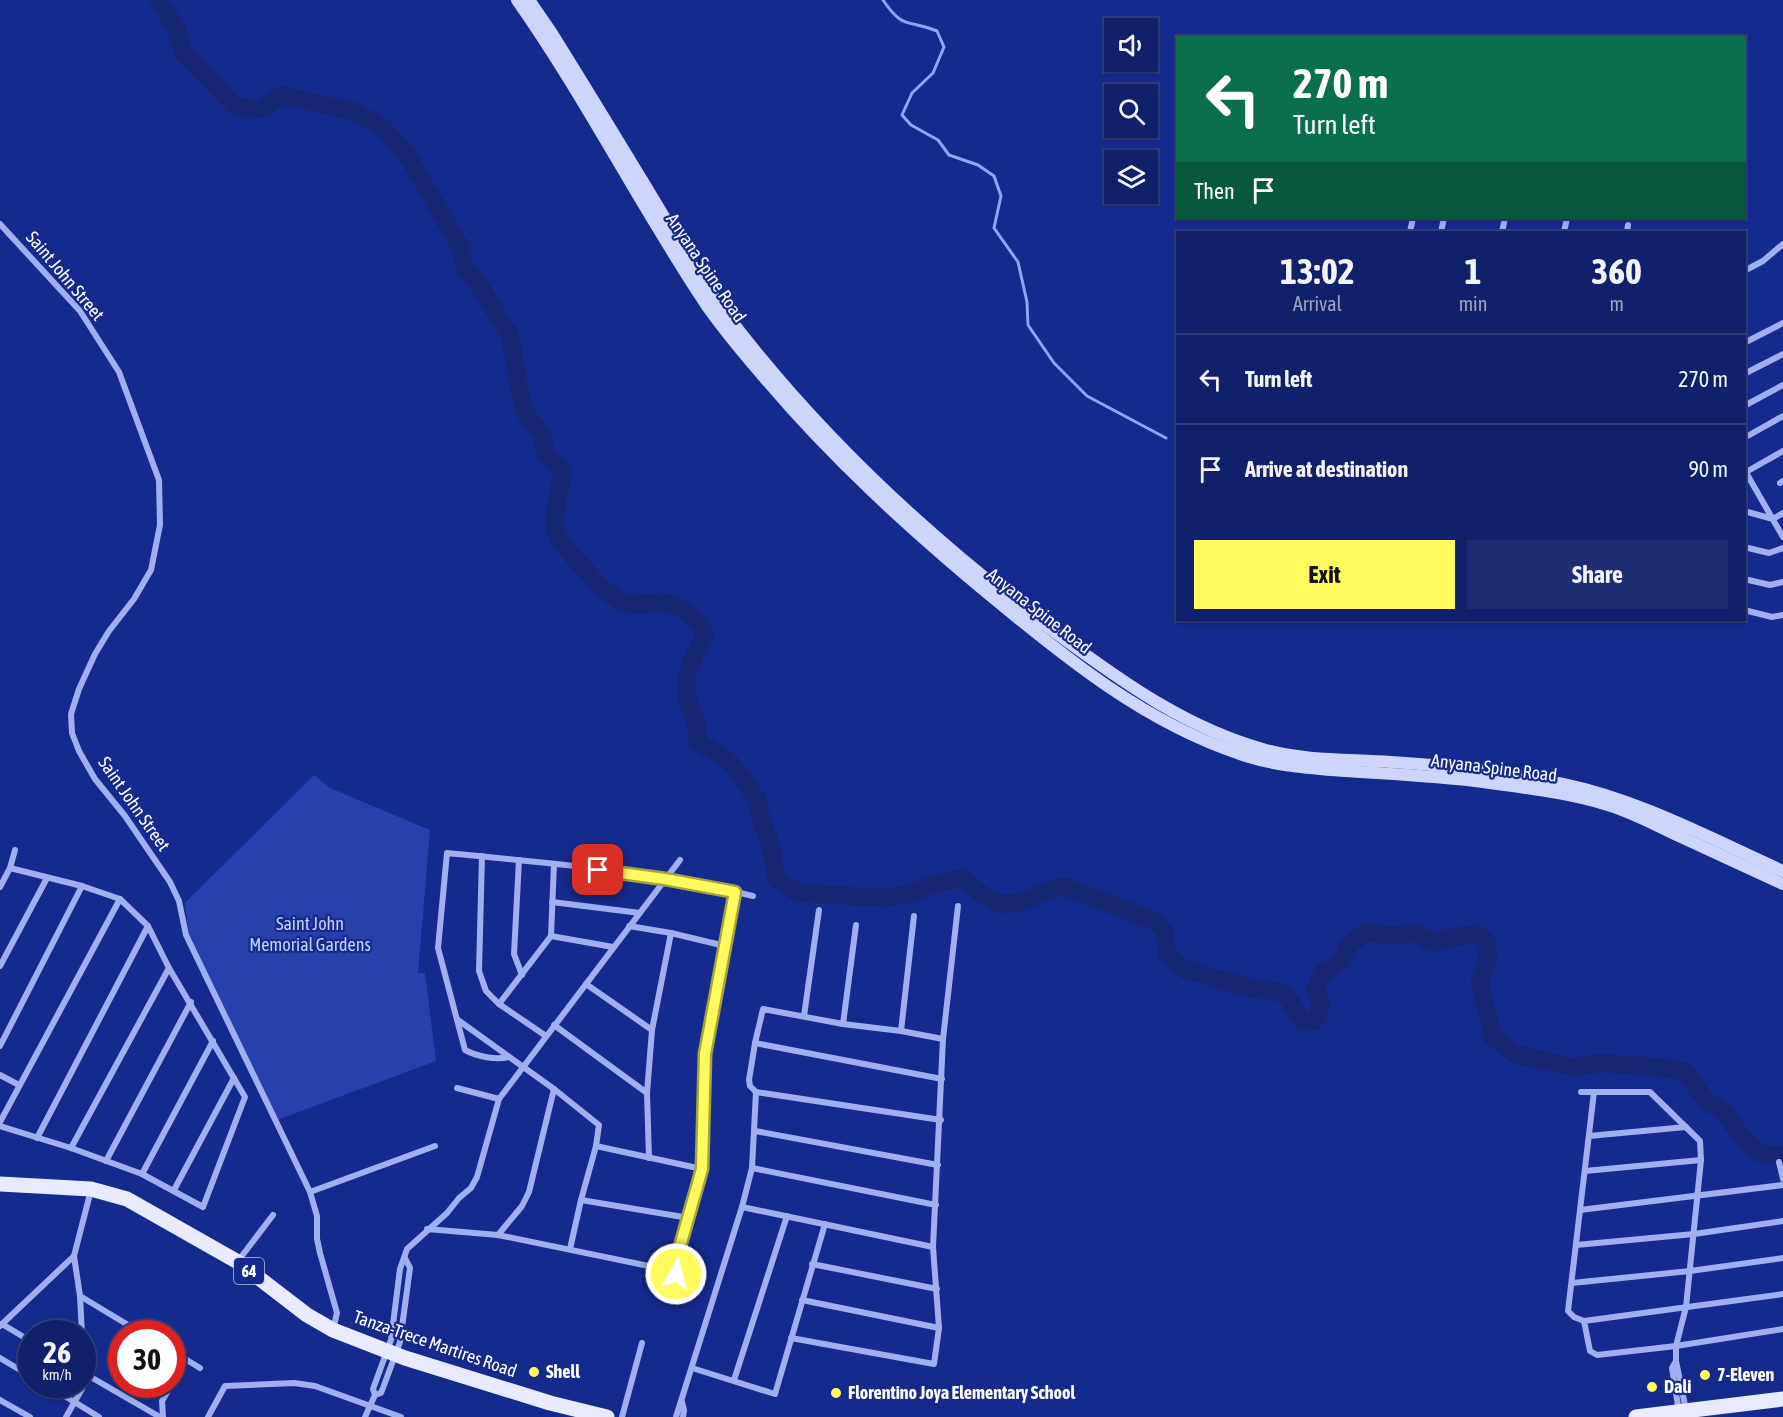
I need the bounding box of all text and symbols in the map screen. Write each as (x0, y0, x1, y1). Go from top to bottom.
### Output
map controls (1104, 18, 1158, 204)
button: sound (1104, 18, 1158, 72)
text: 270 m (1293, 59, 1388, 107)
icon: left (1194, 60, 1272, 138)
button: search (1104, 84, 1158, 138)
text: Turn left (1293, 109, 1376, 140)
button: layers (1104, 150, 1158, 204)
icon: arrive (1247, 174, 1280, 207)
text: Then (1194, 178, 1235, 204)
street label: Anyana Spine Road (662, 209, 751, 326)
street label: Saint John Street (22, 227, 109, 325)
text: 13:02 (1280, 250, 1355, 292)
text: 1 (1465, 250, 1481, 292)
text: 360 (1591, 250, 1642, 292)
text: Arrival (1293, 292, 1342, 315)
text: min (1459, 292, 1487, 315)
text: m (1609, 292, 1624, 315)
icon: left (1194, 363, 1227, 396)
text: Turn left (1245, 366, 1312, 392)
text: 270 m (1678, 366, 1728, 392)
icon: arrive (1194, 453, 1227, 486)
text: Arrive at destination (1245, 456, 1408, 482)
text: 90 m (1688, 456, 1728, 482)
button: Exit (1194, 540, 1455, 609)
button: Share (1467, 540, 1728, 609)
street label: Anyana Spine Road (983, 563, 1096, 658)
street label: Anyana Spine Road (1430, 749, 1558, 786)
street label: Saint John Street (94, 753, 175, 855)
pin (572, 844, 623, 895)
icon: arrive (581, 853, 614, 886)
park label: Saint John Memorial Gardens (249, 913, 371, 955)
position arrow (644, 1242, 708, 1306)
road number: 64 (234, 1258, 264, 1284)
street label: Tanza-Trece Martires Road (351, 1306, 520, 1381)
speed limit sign: 30 (108, 1320, 186, 1398)
text: 26 (43, 1335, 71, 1369)
place label: Shell (546, 1361, 580, 1382)
place label: 7-Eleven (1717, 1364, 1775, 1385)
marker: Shell (527, 1365, 541, 1379)
text: km/h (42, 1366, 72, 1383)
marker: 7-Eleven (1698, 1368, 1712, 1382)
place label: Dali (1664, 1376, 1691, 1397)
marker: Dali (1645, 1380, 1659, 1394)
place label: Florentino Joya Elementary School (848, 1382, 1076, 1403)
marker: Florentino Joya Elementary School (829, 1386, 843, 1400)

